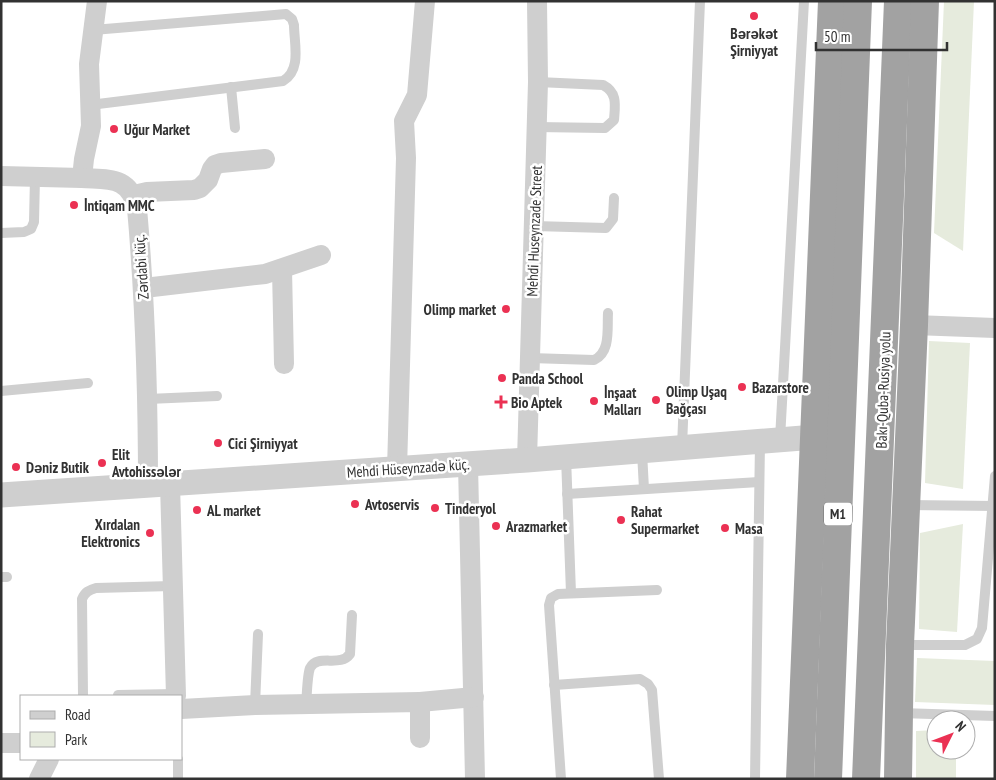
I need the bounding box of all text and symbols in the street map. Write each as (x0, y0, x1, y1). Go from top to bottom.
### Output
marker: Bərəkət Şirniyyat (748, 10, 760, 22)
scale bar (816, 20, 947, 52)
place label: Bərəkət Şirniyyat (730, 24, 778, 60)
text: 50 m (824, 27, 850, 46)
place label: Uğur Market (124, 120, 191, 139)
marker: Uğur Market (108, 123, 120, 135)
street label: Mehdi Huseynzadе Street (522, 165, 546, 297)
place label: İntiqam MMC (84, 196, 155, 215)
marker: İntiqam MMC (68, 199, 80, 211)
street label: Zərdabi küç. (129, 234, 153, 300)
place label: Olimp market (424, 300, 497, 319)
marker: Olimp market (500, 303, 512, 315)
street label: Bakı-Quba-Rusiya yolu (871, 331, 895, 449)
place label: Panda School (512, 369, 584, 388)
marker: Panda School (496, 372, 508, 384)
place label: Bazarstore (752, 378, 809, 397)
marker: Bazarstore (736, 381, 748, 393)
place label: Olimp Uşaq Bağçası (666, 382, 727, 418)
place label: İnşaat Malları (604, 383, 641, 419)
place label: Bio Aptek (511, 393, 563, 412)
marker: Olimp Uşaq Bağçası (650, 394, 662, 406)
marker: İnşaat Malları (588, 395, 600, 407)
marker: Bio Aptek (495, 396, 507, 408)
place label: Cici Şirniyyat (228, 434, 298, 453)
marker: Cici Şirniyyat (212, 437, 224, 449)
place label: Elit Avtohissələr (111, 445, 182, 481)
street label: Mehdi Hüseynzadə küç. (346, 454, 470, 482)
marker: Elit Avtohissələr (96, 457, 108, 469)
place label: Dəniz Butik (26, 458, 90, 477)
marker: Dəniz Butik (10, 461, 22, 473)
place label: Avtoservis (364, 495, 419, 514)
marker: Avtoservis (349, 498, 361, 510)
place label: Tinderyol (445, 499, 496, 518)
place label: AL market (206, 501, 261, 520)
marker: Tinderyol (429, 502, 441, 514)
place label: Rahat Supermarket (631, 502, 700, 538)
road number: M1 (824, 502, 852, 526)
marker: AL market (191, 504, 203, 516)
marker: Rahat Supermarket (615, 514, 627, 526)
place label: Xırdalan Elektronics (81, 515, 140, 551)
place label: Arazmarket (505, 517, 568, 536)
place label: Masa (735, 519, 763, 538)
marker: Arazmarket (490, 520, 502, 532)
marker: Masa (719, 522, 731, 534)
marker: Xırdalan Elektronics (144, 527, 156, 539)
legend (20, 695, 182, 760)
text: Road (65, 705, 91, 724)
north arrow (926, 710, 976, 760)
text: N (951, 717, 970, 735)
text: Park (65, 730, 87, 749)

